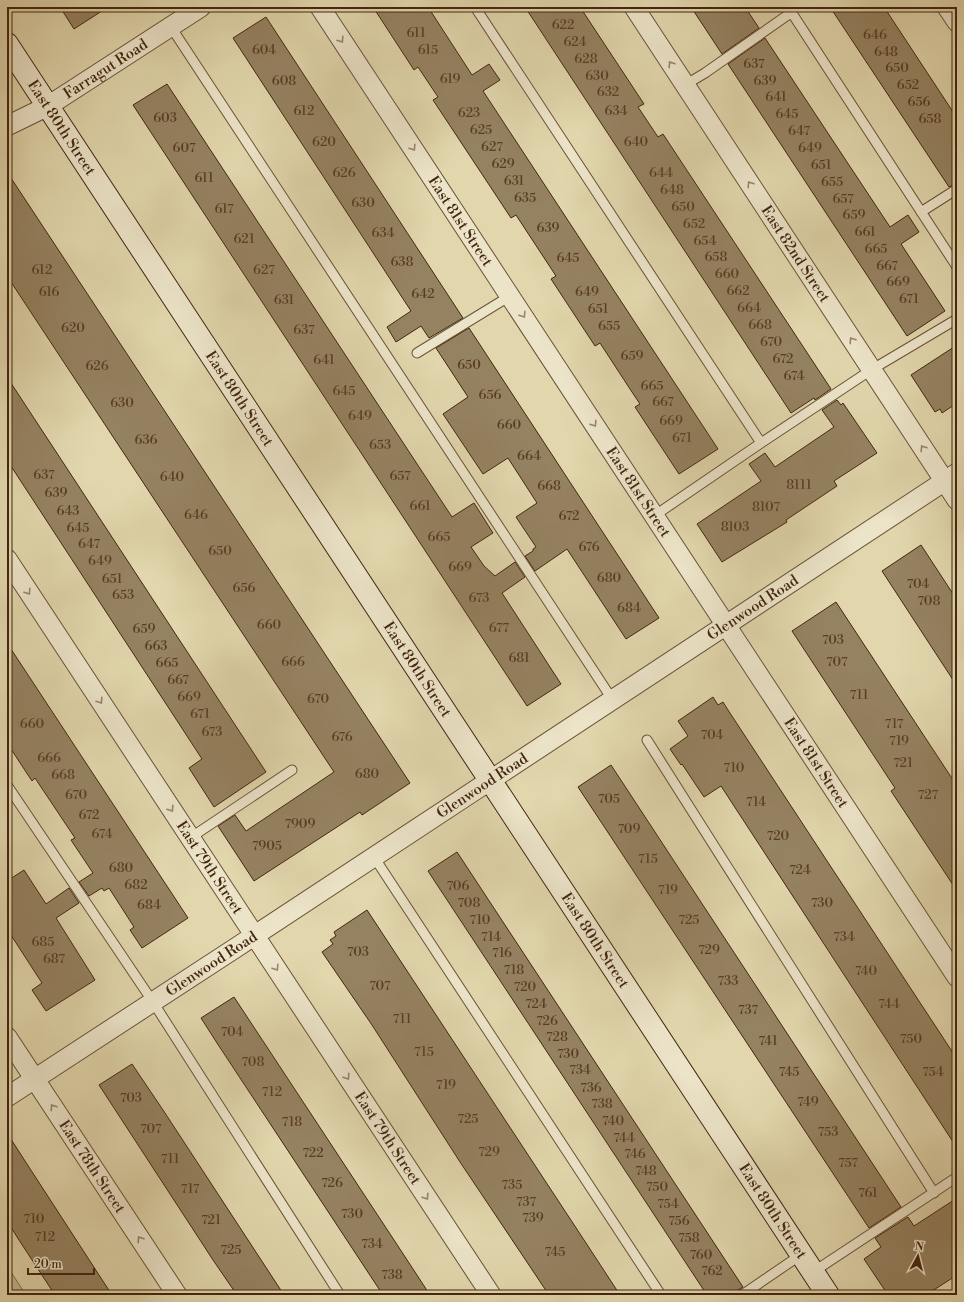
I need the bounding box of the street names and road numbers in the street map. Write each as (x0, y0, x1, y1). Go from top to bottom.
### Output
street label: Farragut Road (60, 35, 152, 104)
street label: East 80th Street (23, 76, 100, 180)
street label: East 81st Street (424, 172, 497, 271)
street label: East 82nd Street (757, 202, 834, 307)
street label: East 80th Street (201, 347, 278, 451)
street label: East 81st Street (601, 443, 675, 541)
street label: Glenwood Road (704, 571, 803, 645)
street label: East 80th Street (379, 618, 456, 722)
street label: East 81st Street (779, 714, 853, 812)
street label: Glenwood Road (433, 749, 532, 823)
street label: East 79th Street (172, 817, 247, 918)
street label: East 80th Street (556, 889, 633, 993)
street label: Glenwood Road (162, 927, 261, 1001)
street label: East 79th Street (350, 1088, 425, 1189)
street label: East 78th Street (54, 1116, 130, 1218)
street label: East 80th Street (734, 1160, 811, 1263)

